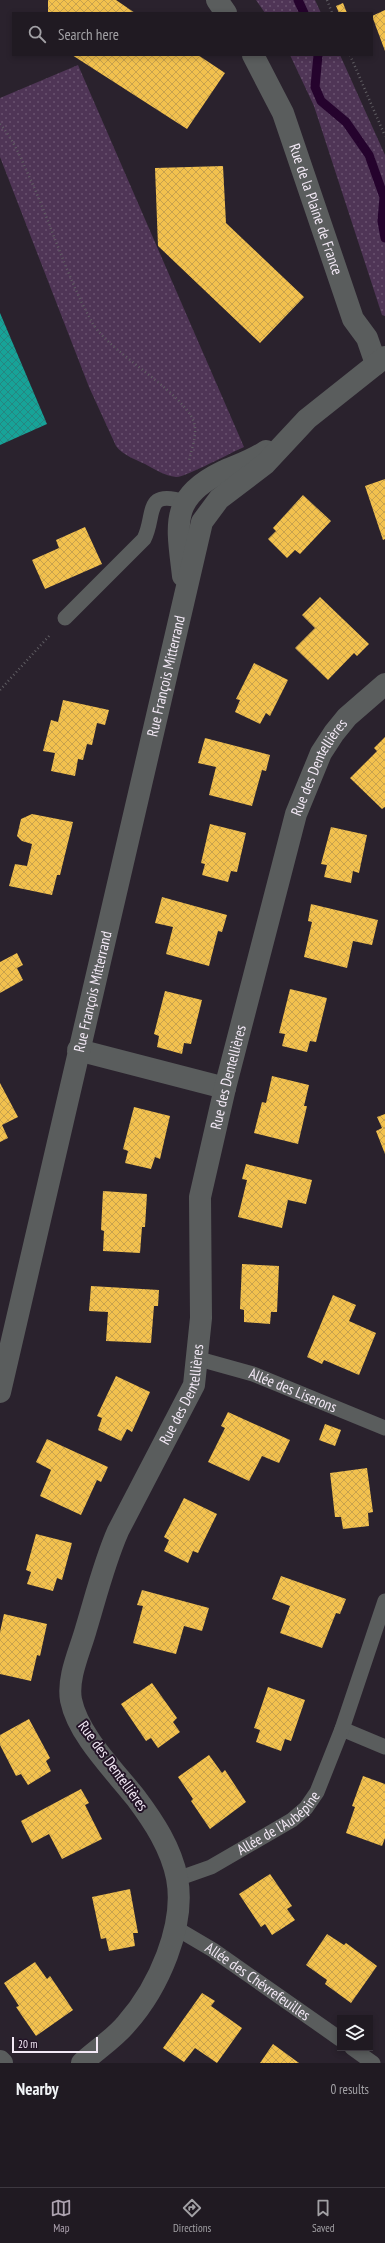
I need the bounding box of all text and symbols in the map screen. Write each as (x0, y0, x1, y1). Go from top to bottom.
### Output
search box (12, 12, 373, 56)
icon: search (26, 23, 48, 45)
text: Search here (58, 25, 119, 44)
street label: Rue de la Plaine de France (285, 141, 347, 277)
street label: Rue François Mitterrand (143, 614, 189, 738)
street label: Rue des Dentellières (286, 714, 351, 818)
street label: Rue François Mitterrand (69, 929, 116, 1054)
street label: Rue des Dentellières (206, 1023, 250, 1131)
street label: Rue des Dentellières (155, 1343, 207, 1448)
street label: Allée des Liserons (247, 1363, 340, 1416)
street label: Rue des Dentellières (74, 1717, 152, 1814)
street label: Allée de l'Aubépine (233, 1787, 324, 1859)
street label: Allée des Chévrefeuilles (202, 1938, 314, 2024)
map controls (337, 2015, 373, 2051)
button: layers (337, 2015, 373, 2051)
scale bar (12, 2035, 98, 2054)
text: 20 m (18, 2037, 37, 2051)
text: Nearby (16, 2078, 59, 2100)
text: 0 results (330, 2081, 369, 2098)
tab: Map (50, 2197, 72, 2235)
tab: Directions (173, 2197, 211, 2235)
tab: Saved (312, 2197, 335, 2235)

